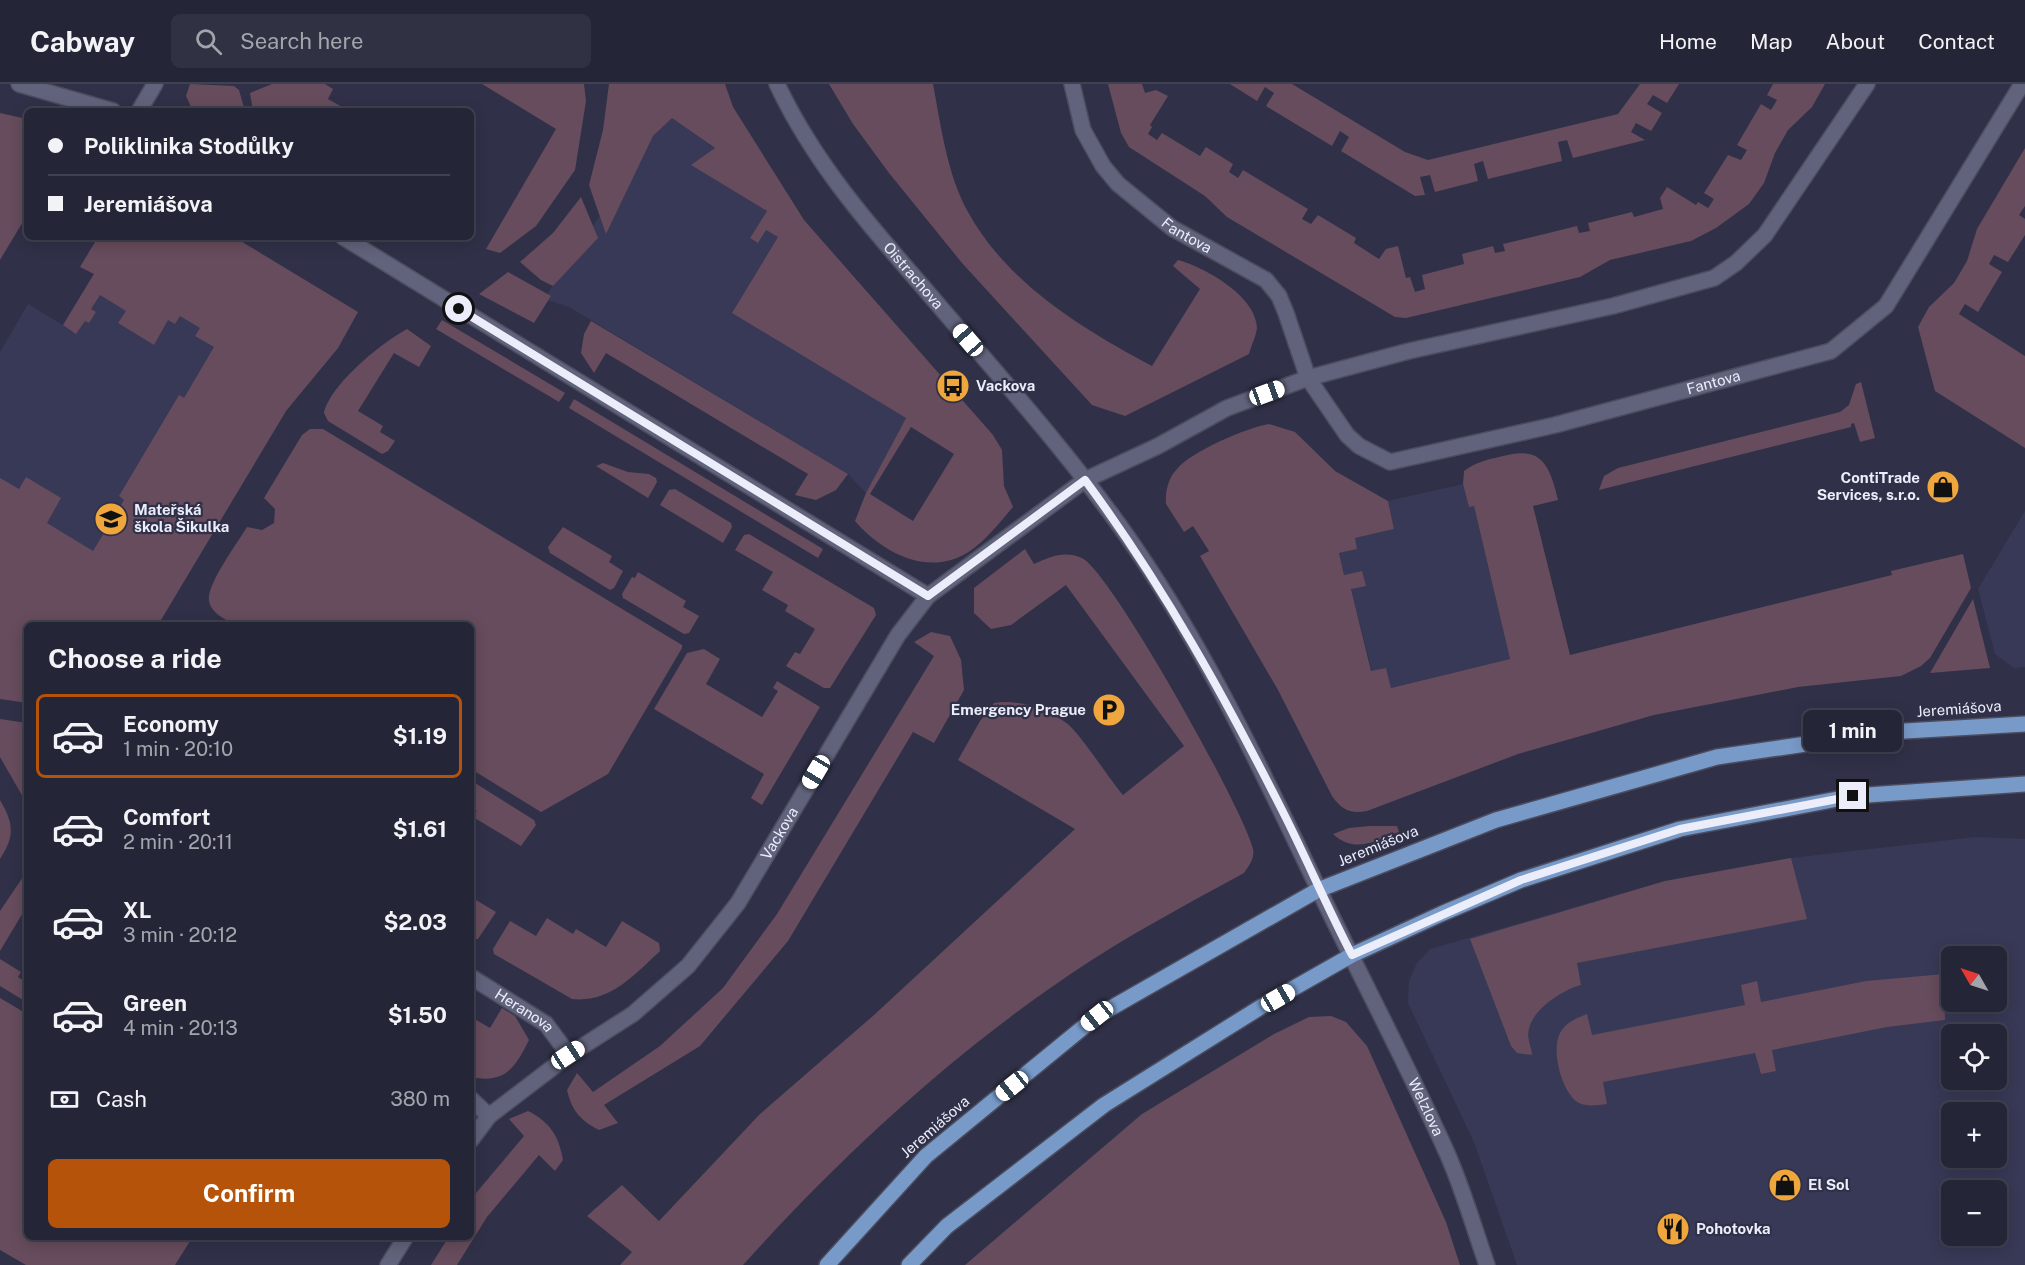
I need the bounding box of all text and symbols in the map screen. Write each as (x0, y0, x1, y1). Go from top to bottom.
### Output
search box (171, 14, 591, 68)
text: Cabway (30, 25, 135, 58)
icon: search (192, 25, 225, 58)
text: Search here (240, 28, 363, 54)
text: Home (1659, 29, 1717, 54)
text: Map (1750, 29, 1793, 54)
text: About (1826, 29, 1885, 54)
text: Contact (1918, 29, 1995, 54)
text: Poliklinika Stodůlky (84, 133, 294, 159)
text: Jeremiášova (84, 191, 213, 217)
street label: Fantova (1158, 214, 1215, 256)
street label: Oistrachova (880, 239, 947, 312)
route start (445, 295, 472, 322)
car (949, 321, 987, 359)
street label: Fantova (1685, 367, 1742, 397)
bus stop icon: Vackova (935, 368, 971, 404)
place label: Vackova (976, 377, 1035, 394)
car (1247, 378, 1287, 408)
place label: ContiTrade Services, s.r.o. (1817, 469, 1920, 503)
shop icon: ContiTrade Services, s.r.o. (1925, 469, 1961, 505)
school or university icon: Mateřská škola Šikulka (93, 501, 129, 537)
place label: Mateřská škola Šikulka (134, 501, 229, 535)
text: Choose a ride (48, 642, 222, 674)
parking icon: Emergency Prague (1091, 692, 1127, 728)
street label: Jeremiášova (1916, 697, 2002, 720)
place label: Emergency Prague (951, 701, 1086, 718)
icon: car (51, 709, 105, 763)
callout: 1 min (1804, 709, 1902, 751)
text: Economy (123, 711, 219, 737)
text: 1 min (1828, 719, 1877, 743)
text: $1.19 (393, 723, 447, 749)
text: 1 min · 20:10 (123, 737, 233, 761)
car (799, 752, 833, 792)
route end (1839, 782, 1866, 809)
icon: car (51, 802, 105, 856)
text: Comfort (123, 804, 210, 830)
street label: Vackova (757, 804, 801, 862)
text: $1.61 (393, 816, 447, 842)
street label: Jeremiášova (1335, 822, 1420, 869)
text: 2 min · 20:11 (123, 830, 233, 854)
icon: car (51, 895, 105, 949)
text: XL (123, 897, 151, 923)
text: $2.03 (383, 909, 447, 935)
text: 3 min · 20:12 (123, 923, 237, 947)
north arrow (1941, 946, 2007, 1012)
map controls (1941, 946, 2007, 1246)
car (1258, 981, 1298, 1015)
street label: Heranova (492, 985, 558, 1035)
icon: car (51, 988, 105, 1042)
text: Green (123, 990, 187, 1016)
car (1077, 998, 1117, 1034)
text: $1.50 (388, 1002, 447, 1028)
text: 4 min · 20:13 (123, 1016, 238, 1040)
button: locate (1941, 1024, 2007, 1090)
car (548, 1038, 588, 1072)
car (992, 1068, 1032, 1104)
street label: Welzlova (1405, 1075, 1447, 1139)
icon: cash (48, 1083, 81, 1116)
text: Cash (96, 1086, 147, 1112)
text: 380 m (390, 1087, 450, 1111)
street label: Jeremiášova (897, 1092, 972, 1161)
button: + (1941, 1102, 2007, 1168)
button: Confirm (48, 1159, 450, 1228)
shop icon: El Sol (1767, 1167, 1803, 1203)
place label: El Sol (1808, 1176, 1850, 1193)
button: − (1941, 1180, 2007, 1246)
restaurant icon: Pohotovka (1655, 1211, 1691, 1247)
place label: Pohotovka (1696, 1220, 1771, 1237)

